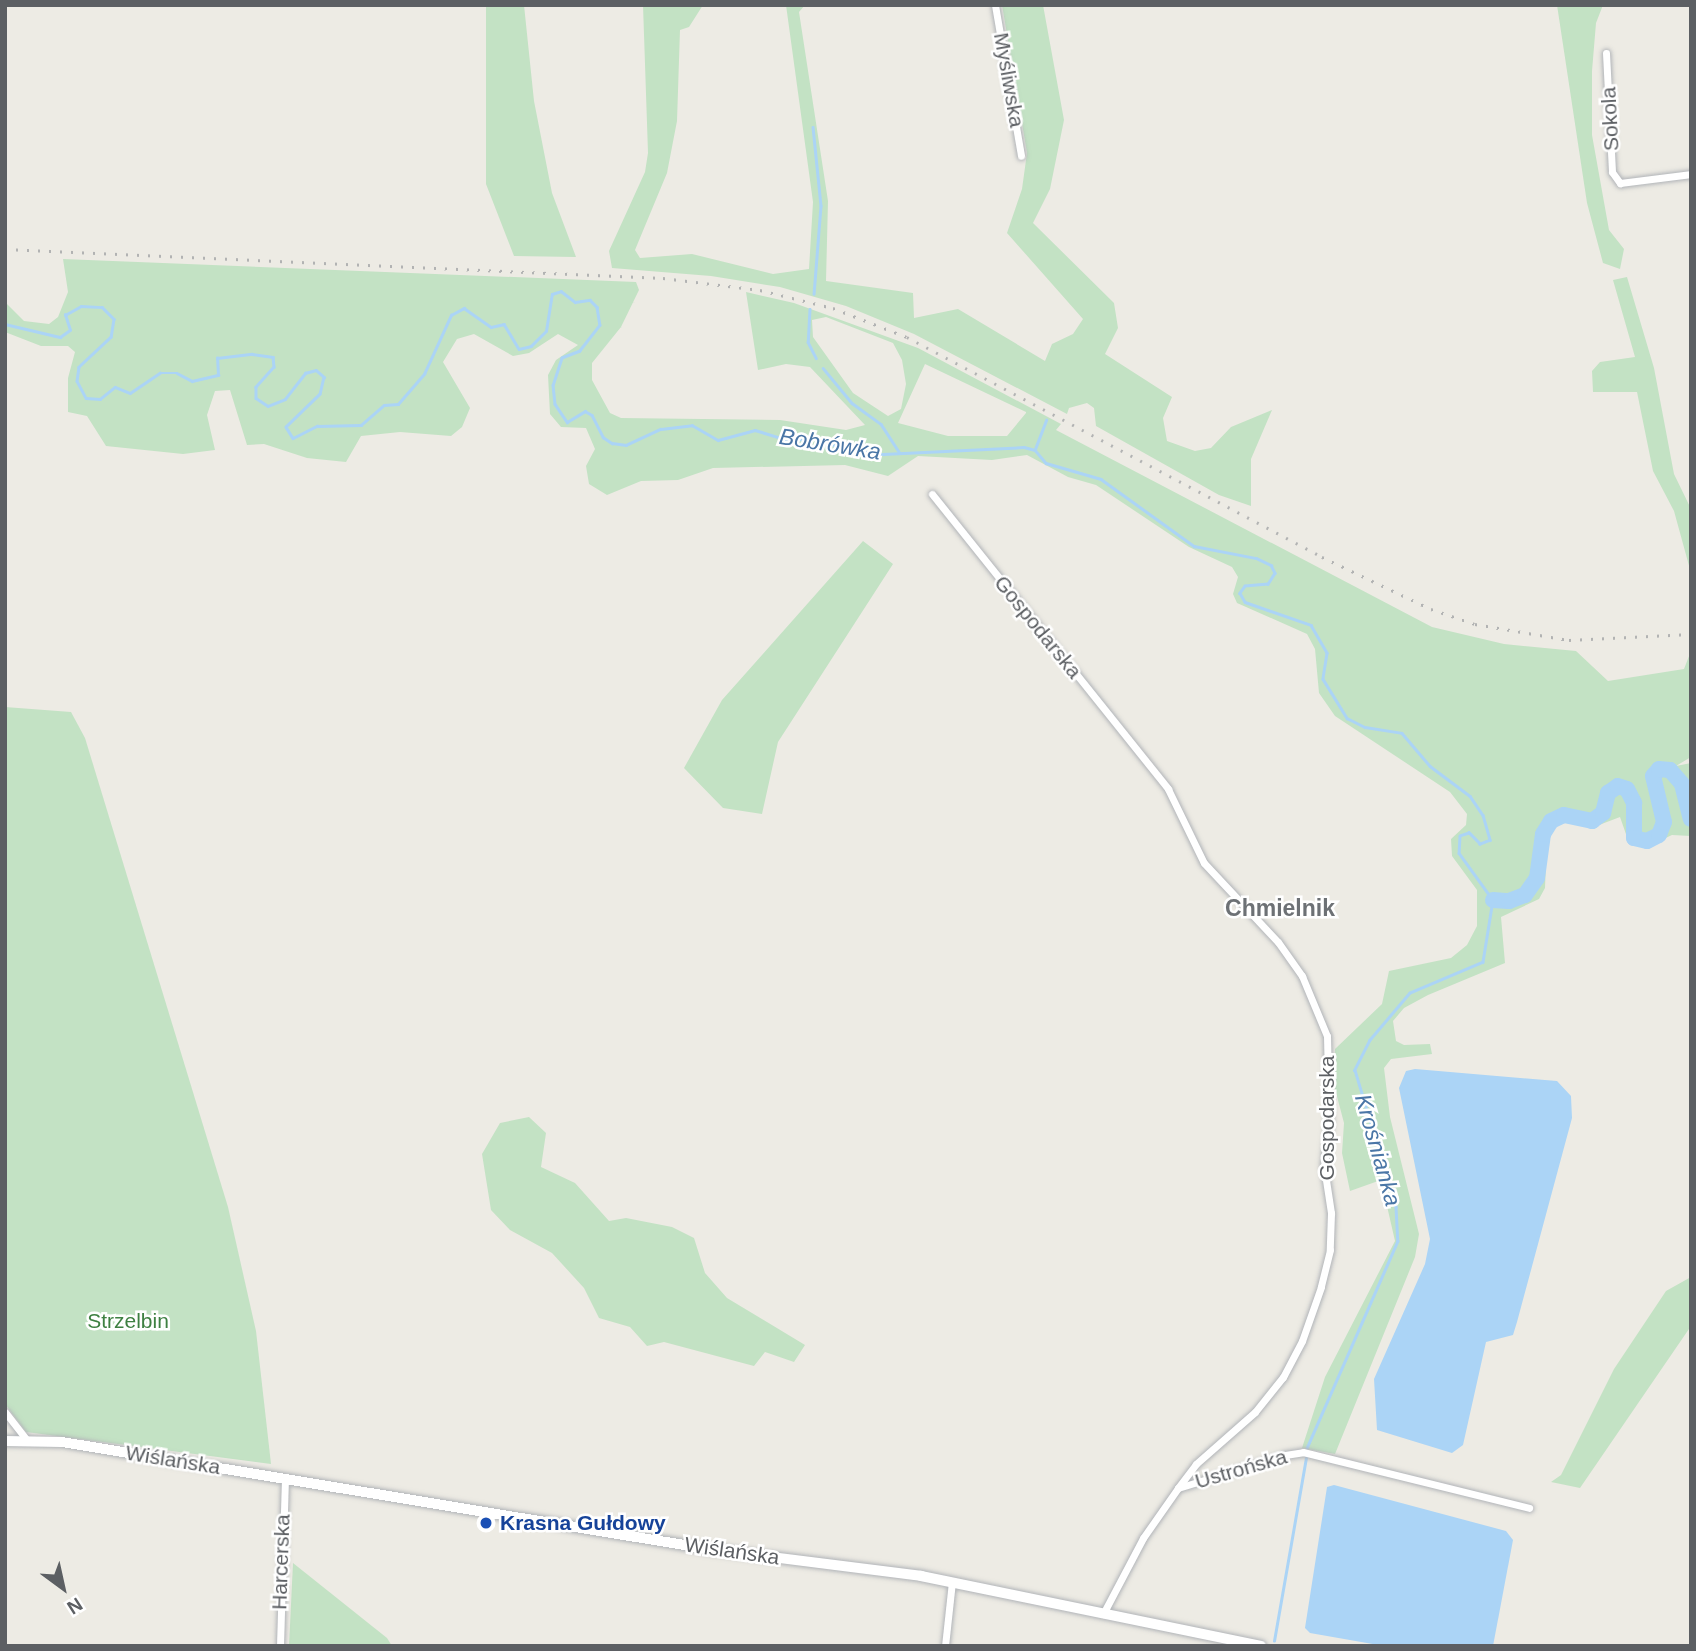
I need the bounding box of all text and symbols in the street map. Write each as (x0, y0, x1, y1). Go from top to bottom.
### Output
street label: Myśliwska (988, 31, 1030, 129)
street label: Sokola (1596, 86, 1624, 152)
water label: Bobrówka (777, 422, 883, 466)
street label: Gospodarska (989, 571, 1087, 683)
district label: Chmielnik (1225, 894, 1335, 922)
street label: Gospodarska (1314, 1056, 1340, 1180)
water label: Krośnianka (1349, 1091, 1407, 1209)
park label: Strzelbin (87, 1308, 169, 1334)
street label: Wiślańska (124, 1440, 222, 1480)
street label: Ustrońska (1192, 1444, 1290, 1494)
place label: Krasna Gułdowy (500, 1510, 666, 1536)
street label: Harcerska (267, 1514, 295, 1610)
marker: Krasna Gułdowy (478, 1515, 494, 1531)
street label: Wiślańska (683, 1532, 781, 1570)
north arrow (28, 1553, 98, 1623)
text: N (63, 1593, 86, 1619)

